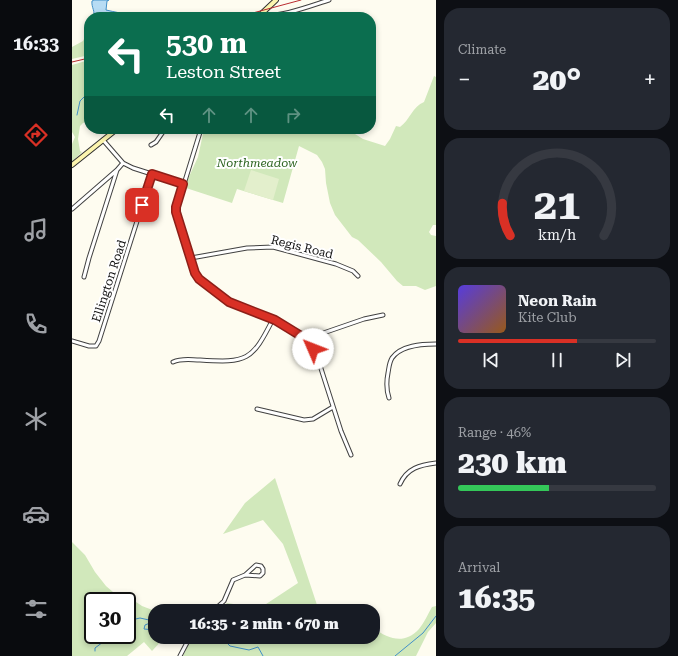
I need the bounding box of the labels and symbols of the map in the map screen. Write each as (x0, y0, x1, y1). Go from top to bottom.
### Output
park label: Northmeadow (216, 156, 298, 170)
pin (125, 188, 159, 222)
street label: Regis Road (269, 233, 335, 262)
street label: Ellington Road (89, 238, 129, 324)
position arrow (292, 328, 334, 370)
speed limit sign: 30 (84, 592, 136, 644)

